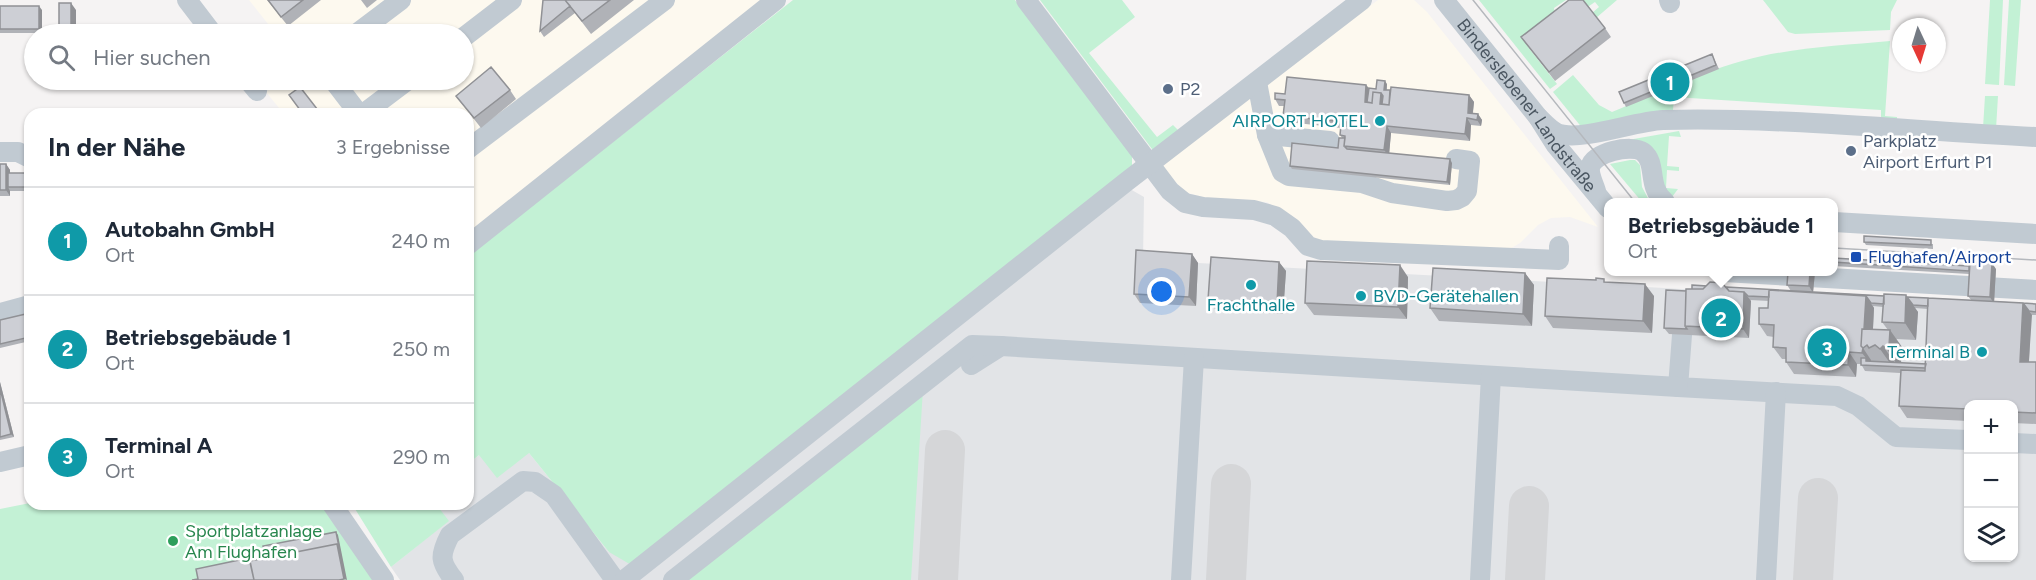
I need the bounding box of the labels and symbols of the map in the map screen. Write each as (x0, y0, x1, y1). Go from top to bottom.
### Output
street label: Binderslebener Landstraße (1452, 14, 1601, 197)
north arrow (1892, 18, 1946, 72)
pin: 1 (1650, 60, 1690, 104)
place label: P2 (1180, 78, 1200, 100)
marker: P2 (1161, 82, 1175, 96)
place label: AIRPORT HOTEL (1232, 110, 1369, 132)
marker: AIRPORT HOTEL (1373, 114, 1387, 128)
place label: Parkplatz Airport Erfurt P1 (1863, 130, 1992, 173)
marker: Parkplatz Airport Erfurt P1 (1844, 144, 1858, 158)
place label: Flughafen/Airport (1868, 246, 2012, 268)
marker: Flughafen/Airport (1849, 250, 1863, 264)
your location (1147, 277, 1176, 306)
marker: Frachthalle (1244, 278, 1258, 292)
place label: BVD-Gerätehallen (1373, 285, 1519, 307)
marker: BVD-Gerätehallen (1354, 289, 1368, 303)
place label: Frachthalle (1207, 294, 1295, 316)
pin: 2 (1702, 296, 1740, 340)
pin: 3 (1808, 326, 1846, 370)
place label: Terminal B (1887, 341, 1970, 363)
marker: Terminal B (1975, 345, 1989, 359)
place label: Sportplatzanlage Am Flughafen (185, 520, 322, 563)
marker: Sportplatzanlage Am Flughafen (166, 534, 180, 548)

